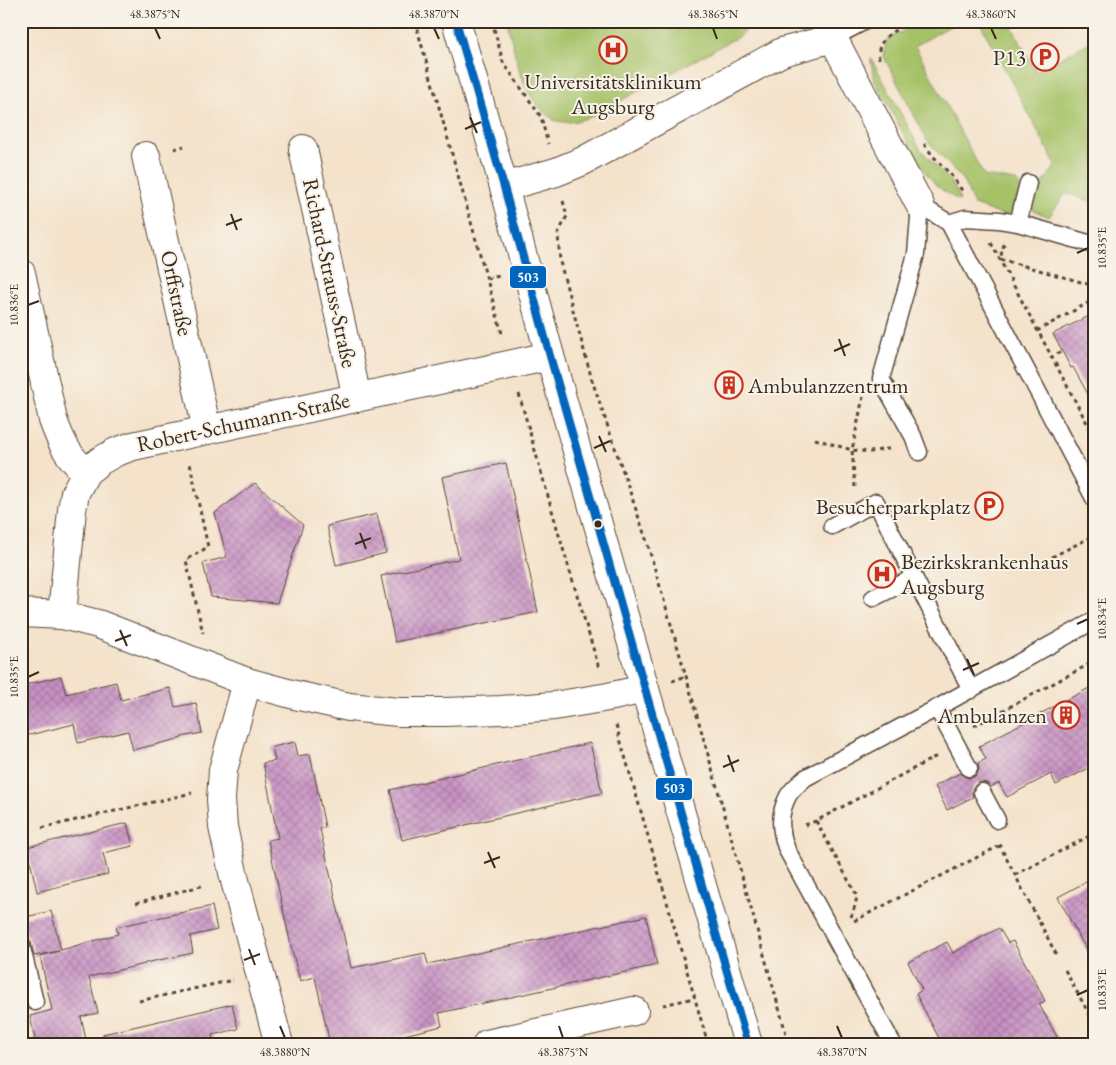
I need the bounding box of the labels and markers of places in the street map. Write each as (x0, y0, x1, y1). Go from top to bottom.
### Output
hospital icon: Universitätsklinikum Augsburg (598, 35, 628, 65)
parking icon: P13 (1030, 42, 1060, 72)
place label: P13 (993, 43, 1026, 72)
place label: Universitätsklinikum Augsburg (524, 67, 702, 121)
building icon: Ambulanzzentrum (714, 370, 744, 400)
place label: Ambulanzzentrum (747, 371, 909, 400)
parking icon: Besucherparkplatz (974, 491, 1004, 521)
place label: Besucherparkplatz (816, 492, 971, 521)
unlabelled marker (593, 519, 603, 529)
place label: Bezirkskrankenhaus Augsburg (900, 547, 1068, 601)
hospital icon: Bezirkskrankenhaus Augsburg (867, 559, 897, 589)
building icon: Ambulanzen (1051, 700, 1081, 730)
place label: Ambulanzen (937, 701, 1047, 730)

